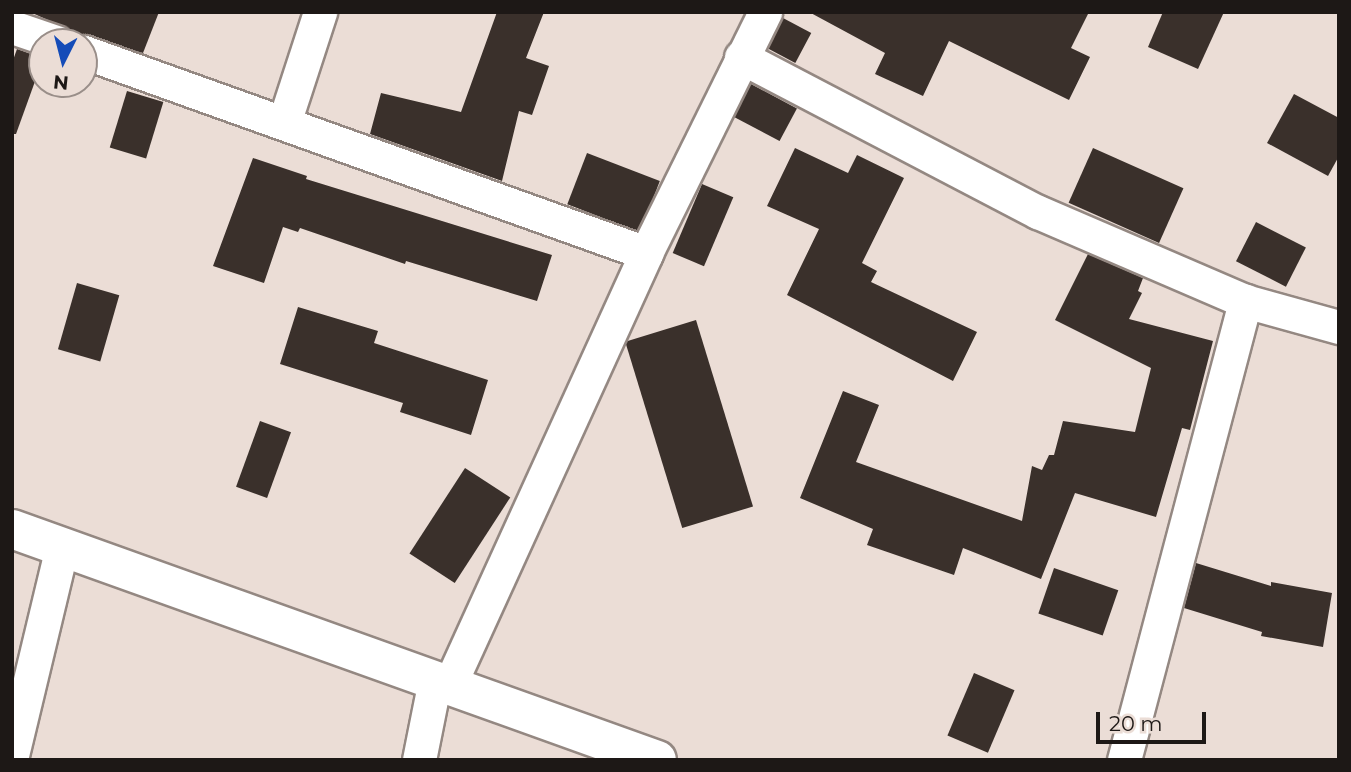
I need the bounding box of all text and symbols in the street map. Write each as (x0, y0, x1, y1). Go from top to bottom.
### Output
north arrow (28, 28, 98, 98)
text: N (52, 70, 70, 95)
scale bar (1099, 698, 1209, 742)
text: 20 m (1109, 711, 1163, 736)

